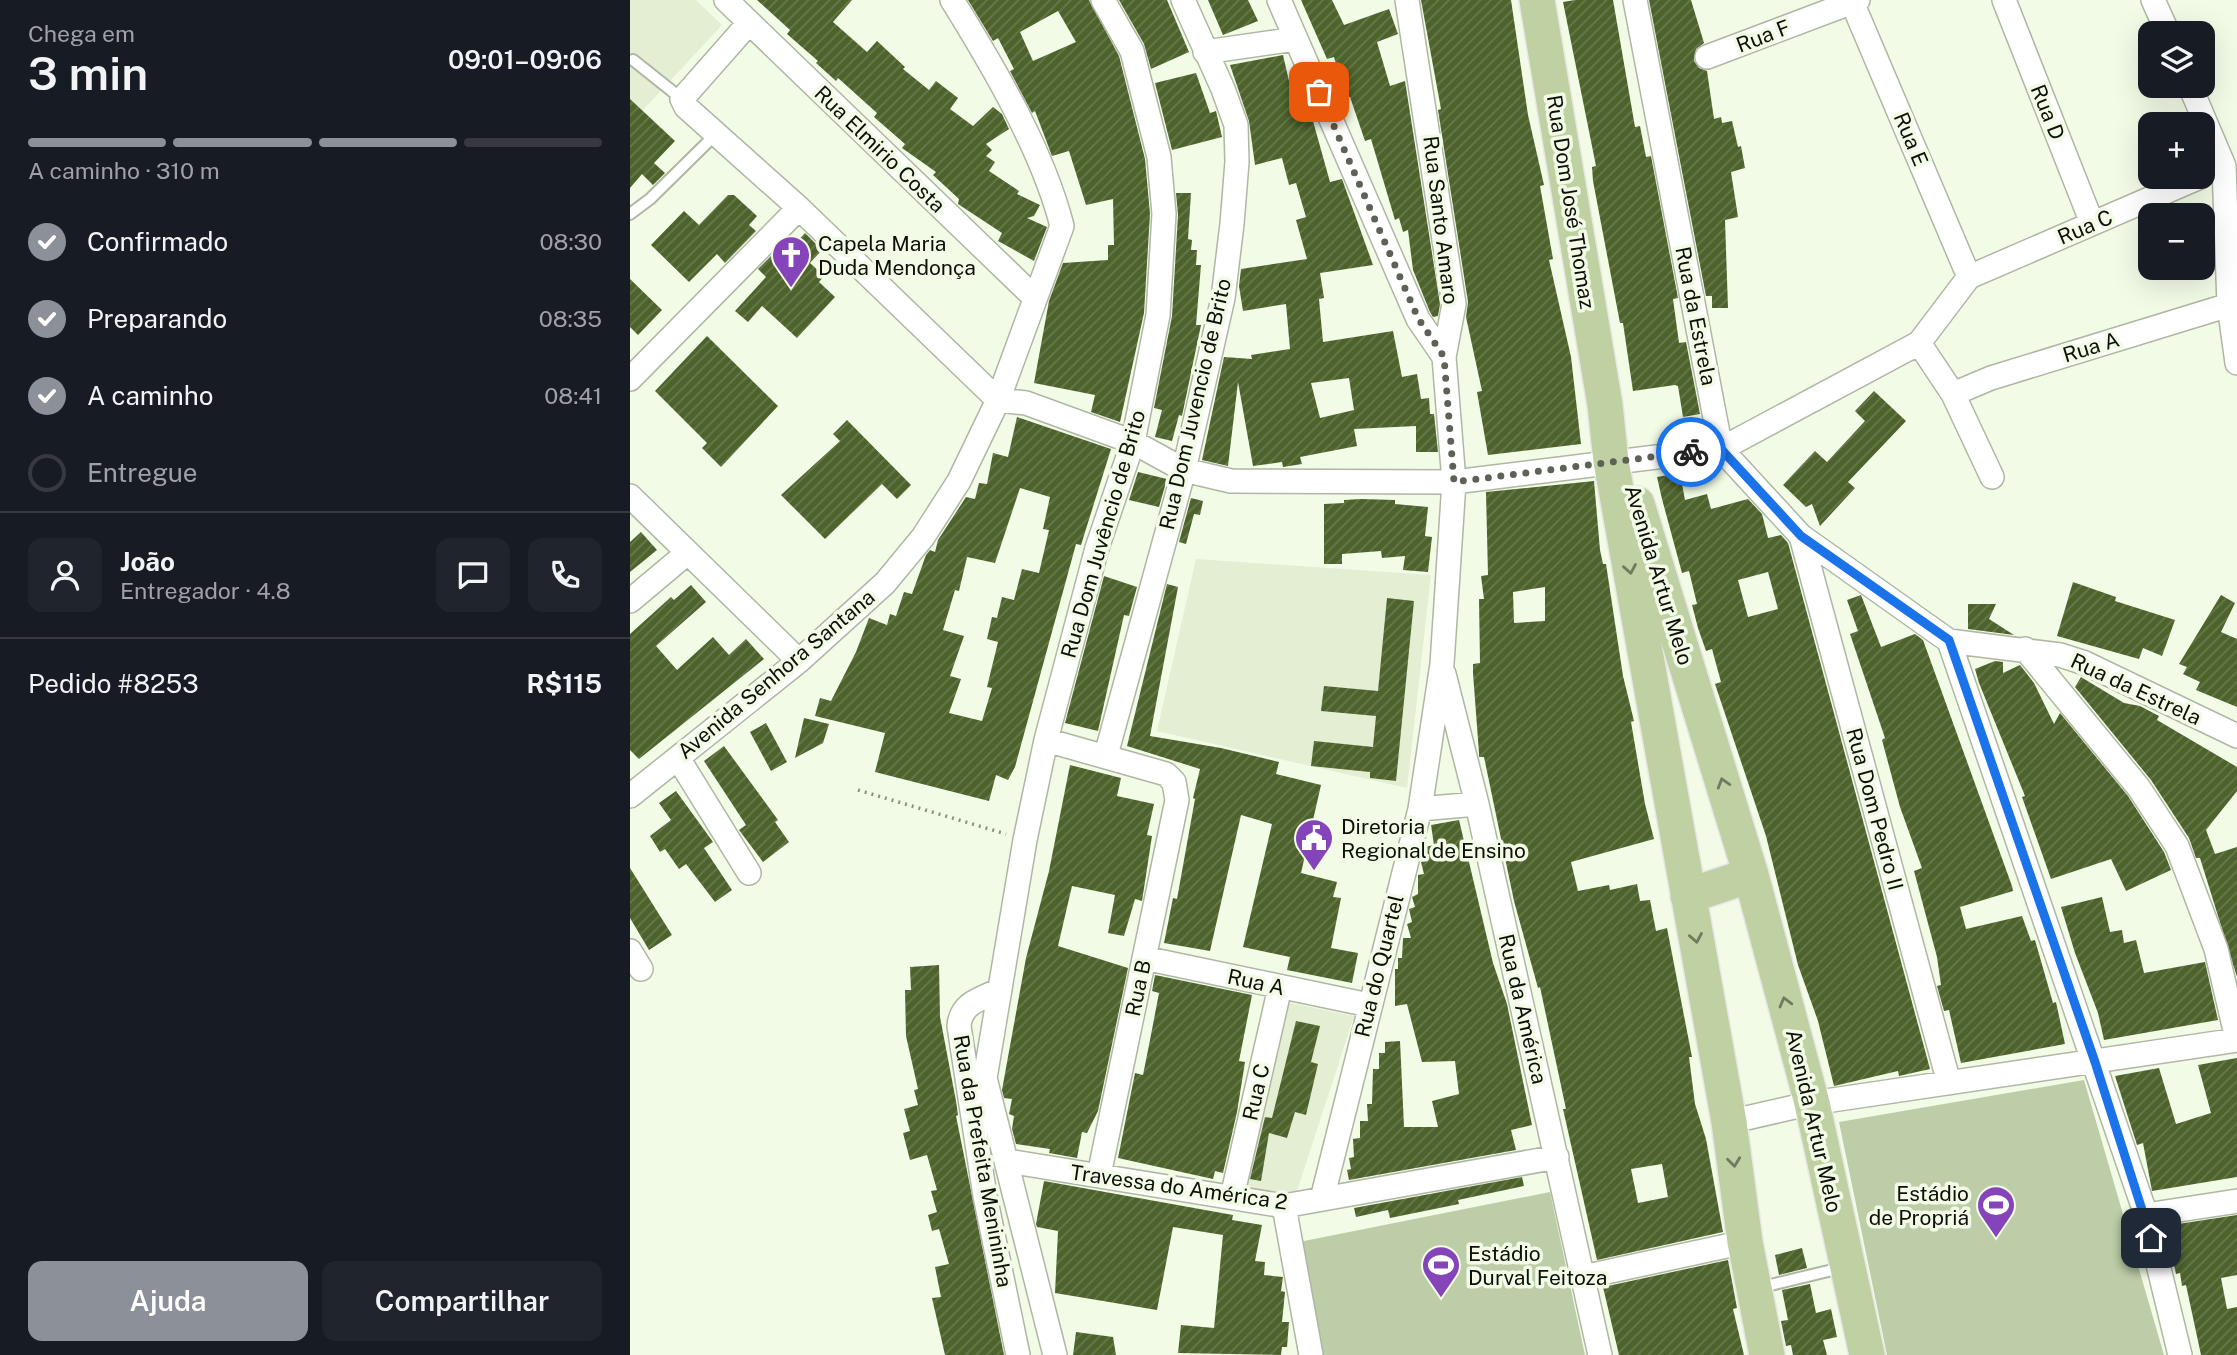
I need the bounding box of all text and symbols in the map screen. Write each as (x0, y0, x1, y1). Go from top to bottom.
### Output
street label: Rua F (1733, 14, 1793, 58)
text: Chega em (28, 20, 135, 47)
map controls (2138, 21, 2215, 280)
button: layers (2138, 21, 2215, 98)
text: 09:01–09:06 (448, 44, 602, 75)
text: 3 min (28, 46, 148, 100)
pin (1289, 62, 1349, 122)
icon: bag (1300, 73, 1338, 111)
street label: Rua Elmirio Costa (809, 80, 951, 218)
street label: Rua D (2026, 81, 2070, 143)
street label: Rua Dom José Thomaz (1542, 93, 1600, 311)
street label: Rua E (1889, 108, 1933, 170)
button: + (2138, 112, 2215, 189)
street label: Rua Santo Amaro (1418, 134, 1464, 306)
text: A caminho · 310 m (28, 157, 220, 184)
button: − (2138, 203, 2215, 280)
street label: Rua C (2054, 204, 2116, 250)
icon: check (28, 223, 66, 261)
text: Confirmado (87, 226, 228, 257)
text: 08:30 (540, 228, 602, 255)
place label: Capela Maria Duda Mendonça (818, 231, 976, 280)
church icon: Capela Maria Duda Mendonça (770, 234, 812, 289)
street label: Rua da Estrela (1670, 244, 1722, 388)
street label: Rua Dom Juvencio de Brito (1154, 276, 1236, 532)
icon: check (28, 300, 66, 338)
text: Preparando (87, 303, 227, 334)
text: 08:35 (539, 305, 602, 332)
street label: Rua A (2060, 327, 2122, 367)
icon: check (28, 377, 66, 415)
text: A caminho (87, 380, 214, 411)
text: 08:41 (544, 382, 602, 409)
street label: Rua Dom Juvêncio de Brito (1056, 407, 1150, 661)
courier (1656, 417, 1726, 487)
icon: bike (1672, 433, 1710, 471)
text: Entregue (87, 457, 198, 488)
street label: Avenida Artur Melo (1620, 482, 1698, 668)
button: person (28, 538, 102, 612)
button: chat (436, 538, 510, 612)
button: phone (528, 538, 602, 612)
text: João (120, 546, 175, 577)
one-way arrow (1622, 563, 1637, 575)
text: Entregador · 4.8 (120, 577, 291, 604)
street label: Avenida Senhora Santana (672, 584, 880, 764)
street label: Rua da Estrela (2067, 648, 2205, 730)
text: Pedido #8253 (28, 668, 199, 699)
text: R$115 (526, 668, 602, 699)
street label: Rua Dom Pedro II (1841, 725, 1909, 893)
one-way arrow (1716, 778, 1731, 790)
place label: Diretoria Regional de Ensino (1341, 814, 1526, 863)
public building icon: Diretoria Regional de Ensino (1293, 817, 1335, 872)
street label: Rua do Quartel (1349, 892, 1409, 1040)
street label: Rua da América (1494, 932, 1552, 1086)
one-way arrow (1688, 932, 1703, 943)
street label: Rua B (1120, 958, 1156, 1018)
street label: Rua A (1225, 964, 1287, 1000)
one-way arrow (1779, 996, 1793, 1008)
street label: Avenida Artur Melo (1781, 1027, 1847, 1215)
street label: Rua da Prefeita Menininha (948, 1033, 1018, 1289)
street label: Rua C (1237, 1061, 1275, 1123)
one-way arrow (1727, 1156, 1742, 1168)
street label: Travessa do América 2 (1069, 1159, 1289, 1215)
place label: Estádio de Propriá (1869, 1181, 1969, 1230)
sports icon: Estádio de Propriá (1975, 1184, 2017, 1239)
pin (2121, 1208, 2181, 1268)
icon: home (2132, 1219, 2170, 1257)
place label: Estádio Durval Feitoza (1468, 1241, 1607, 1290)
sports icon: Estádio Durval Feitoza (1420, 1244, 1462, 1299)
button: Ajuda (28, 1261, 308, 1341)
button: Compartilhar (322, 1261, 602, 1341)

